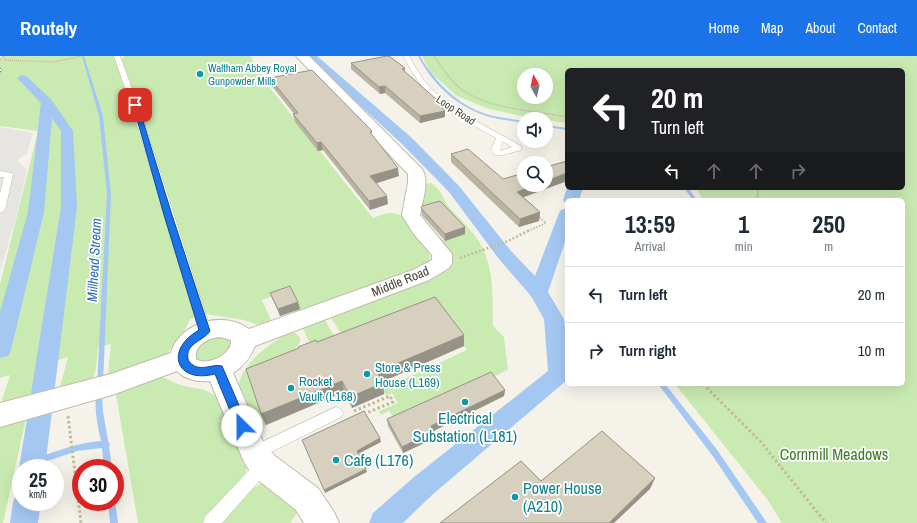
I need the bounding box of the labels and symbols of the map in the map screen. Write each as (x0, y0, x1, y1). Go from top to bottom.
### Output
place label: Waltham Abbey Royal Gunpowder Mills (208, 61, 296, 88)
north arrow (517, 68, 553, 104)
marker: Waltham Abbey Royal Gunpowder Mills (195, 69, 205, 79)
pin (118, 88, 152, 122)
street label: Loop Road (434, 92, 478, 128)
water label: Millhead Stream (83, 218, 105, 302)
street label: Middle Road (369, 262, 431, 301)
place label: Store & Press House (L169) (375, 359, 441, 391)
marker: Store & Press House (L169) (362, 369, 372, 379)
place label: Rocket Vault (L168) (299, 373, 357, 405)
marker: Rocket Vault (L168) (286, 383, 296, 393)
marker: Electrical Substation (L181) (460, 397, 470, 407)
position arrow (221, 405, 263, 447)
place label: Electrical Substation (L181) (413, 407, 517, 447)
park label: Cornmill Meadows (780, 443, 888, 465)
place label: Cafe (L176) (344, 449, 413, 471)
marker: Cafe (L176) (331, 455, 341, 465)
speed limit sign: 30 (72, 459, 124, 511)
place label: Power House (A210) (523, 477, 602, 517)
marker: Power House (A210) (510, 492, 520, 502)

